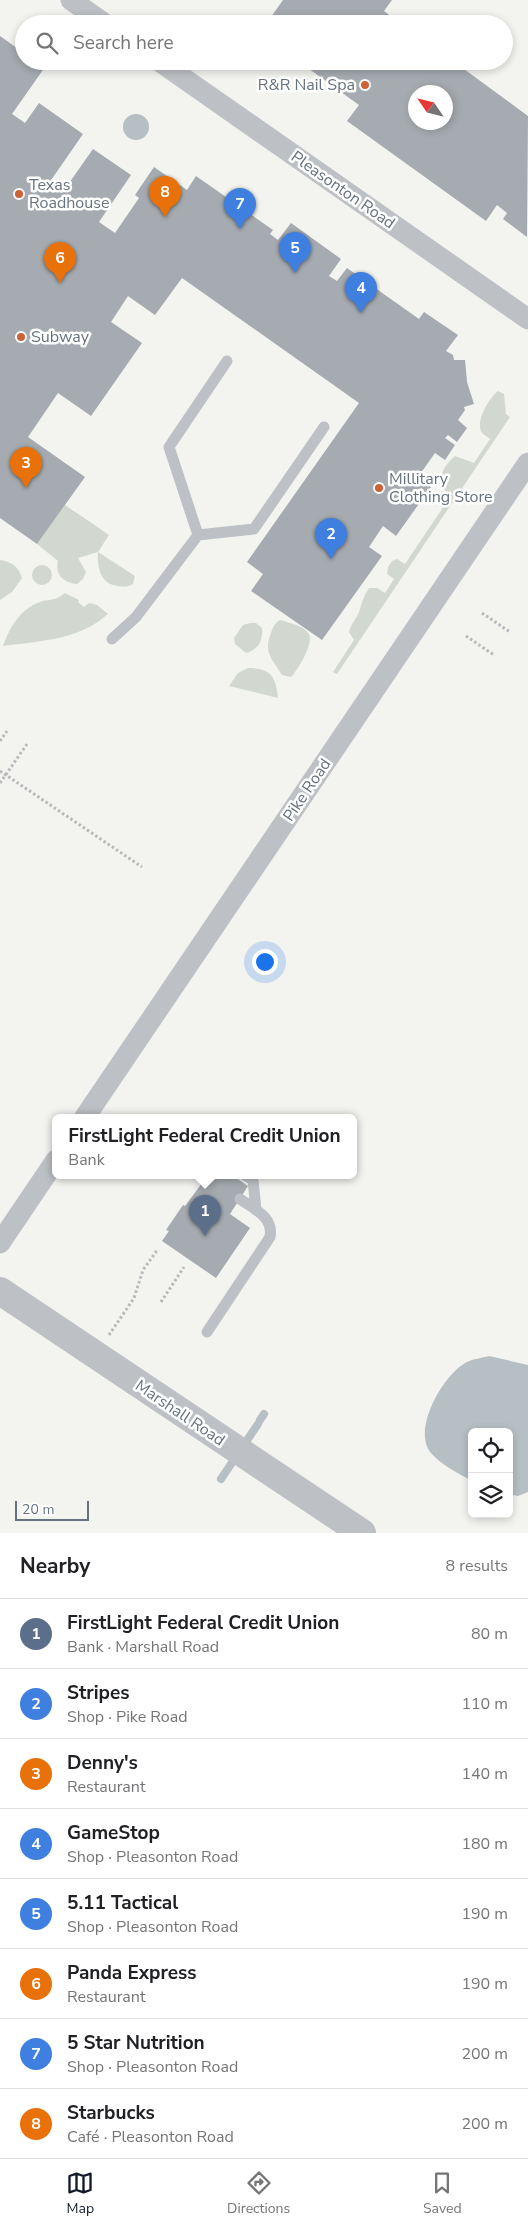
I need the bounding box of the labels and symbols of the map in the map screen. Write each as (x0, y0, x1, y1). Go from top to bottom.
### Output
place label: R&R Nail Spa (258, 74, 355, 96)
marker: R&R Nail Spa (359, 79, 371, 91)
north arrow (408, 85, 453, 130)
street label: Pleasonton Road (287, 146, 399, 234)
place label: Texas Roadhouse (29, 174, 109, 214)
pin: 8 (149, 176, 181, 217)
marker: Texas Roadhouse (13, 188, 25, 200)
pin: 7 (224, 188, 256, 229)
pin: 5 (279, 232, 311, 273)
pin: 6 (44, 242, 76, 283)
pin: 4 (345, 272, 377, 313)
place label: Subway (31, 326, 90, 348)
marker: Subway (15, 331, 27, 343)
pin: 3 (10, 447, 42, 488)
place label: Millitary Clothing Store (389, 468, 493, 508)
marker: Millitary Clothing Store (373, 482, 385, 494)
pin: 2 (315, 518, 347, 559)
street label: Pike Road (278, 754, 336, 826)
your location (252, 949, 278, 975)
pin: 1 (189, 1195, 221, 1236)
street label: Marshall Road (131, 1375, 229, 1451)
scale bar (15, 1498, 89, 1521)

